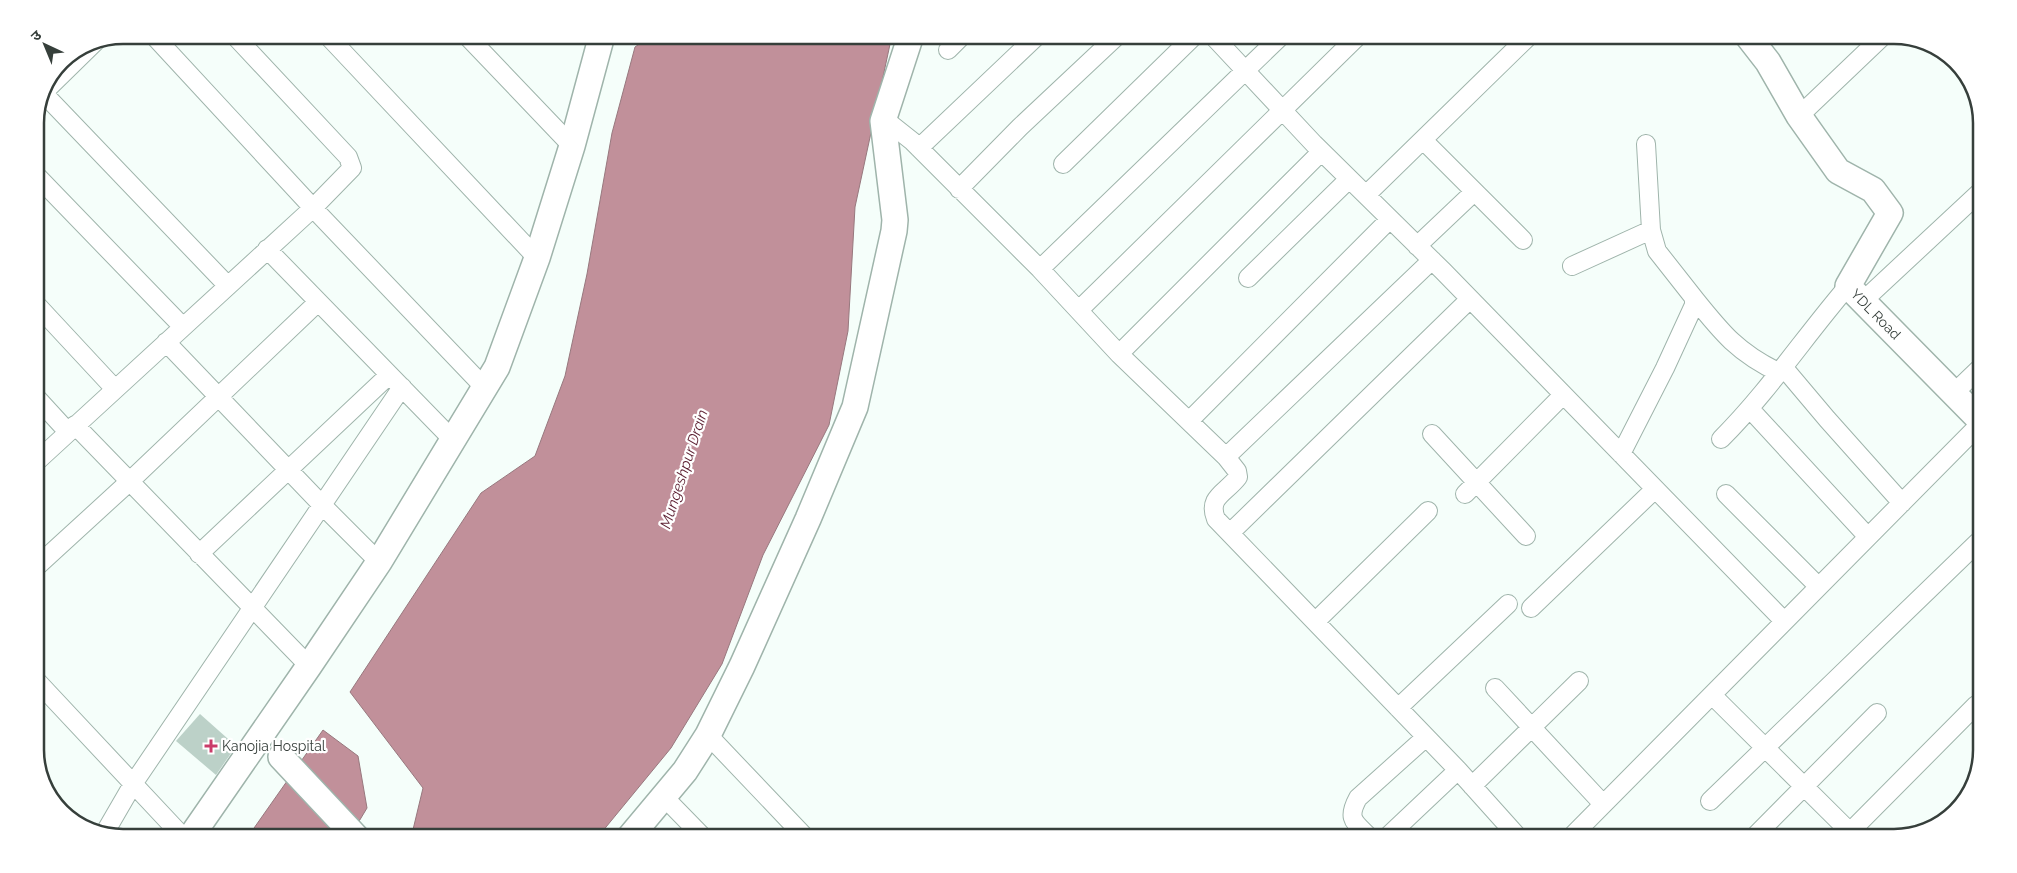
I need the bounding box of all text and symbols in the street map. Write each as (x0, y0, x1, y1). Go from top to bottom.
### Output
north arrow (20, 20, 70, 70)
text: उ (27, 26, 45, 44)
street label: YDL Road (1847, 286, 1904, 343)
water label: Mungeshpur Drain (656, 407, 712, 531)
place label: Kanojia Hospital (222, 738, 326, 754)
marker: Kanojia Hospital (204, 739, 218, 753)

